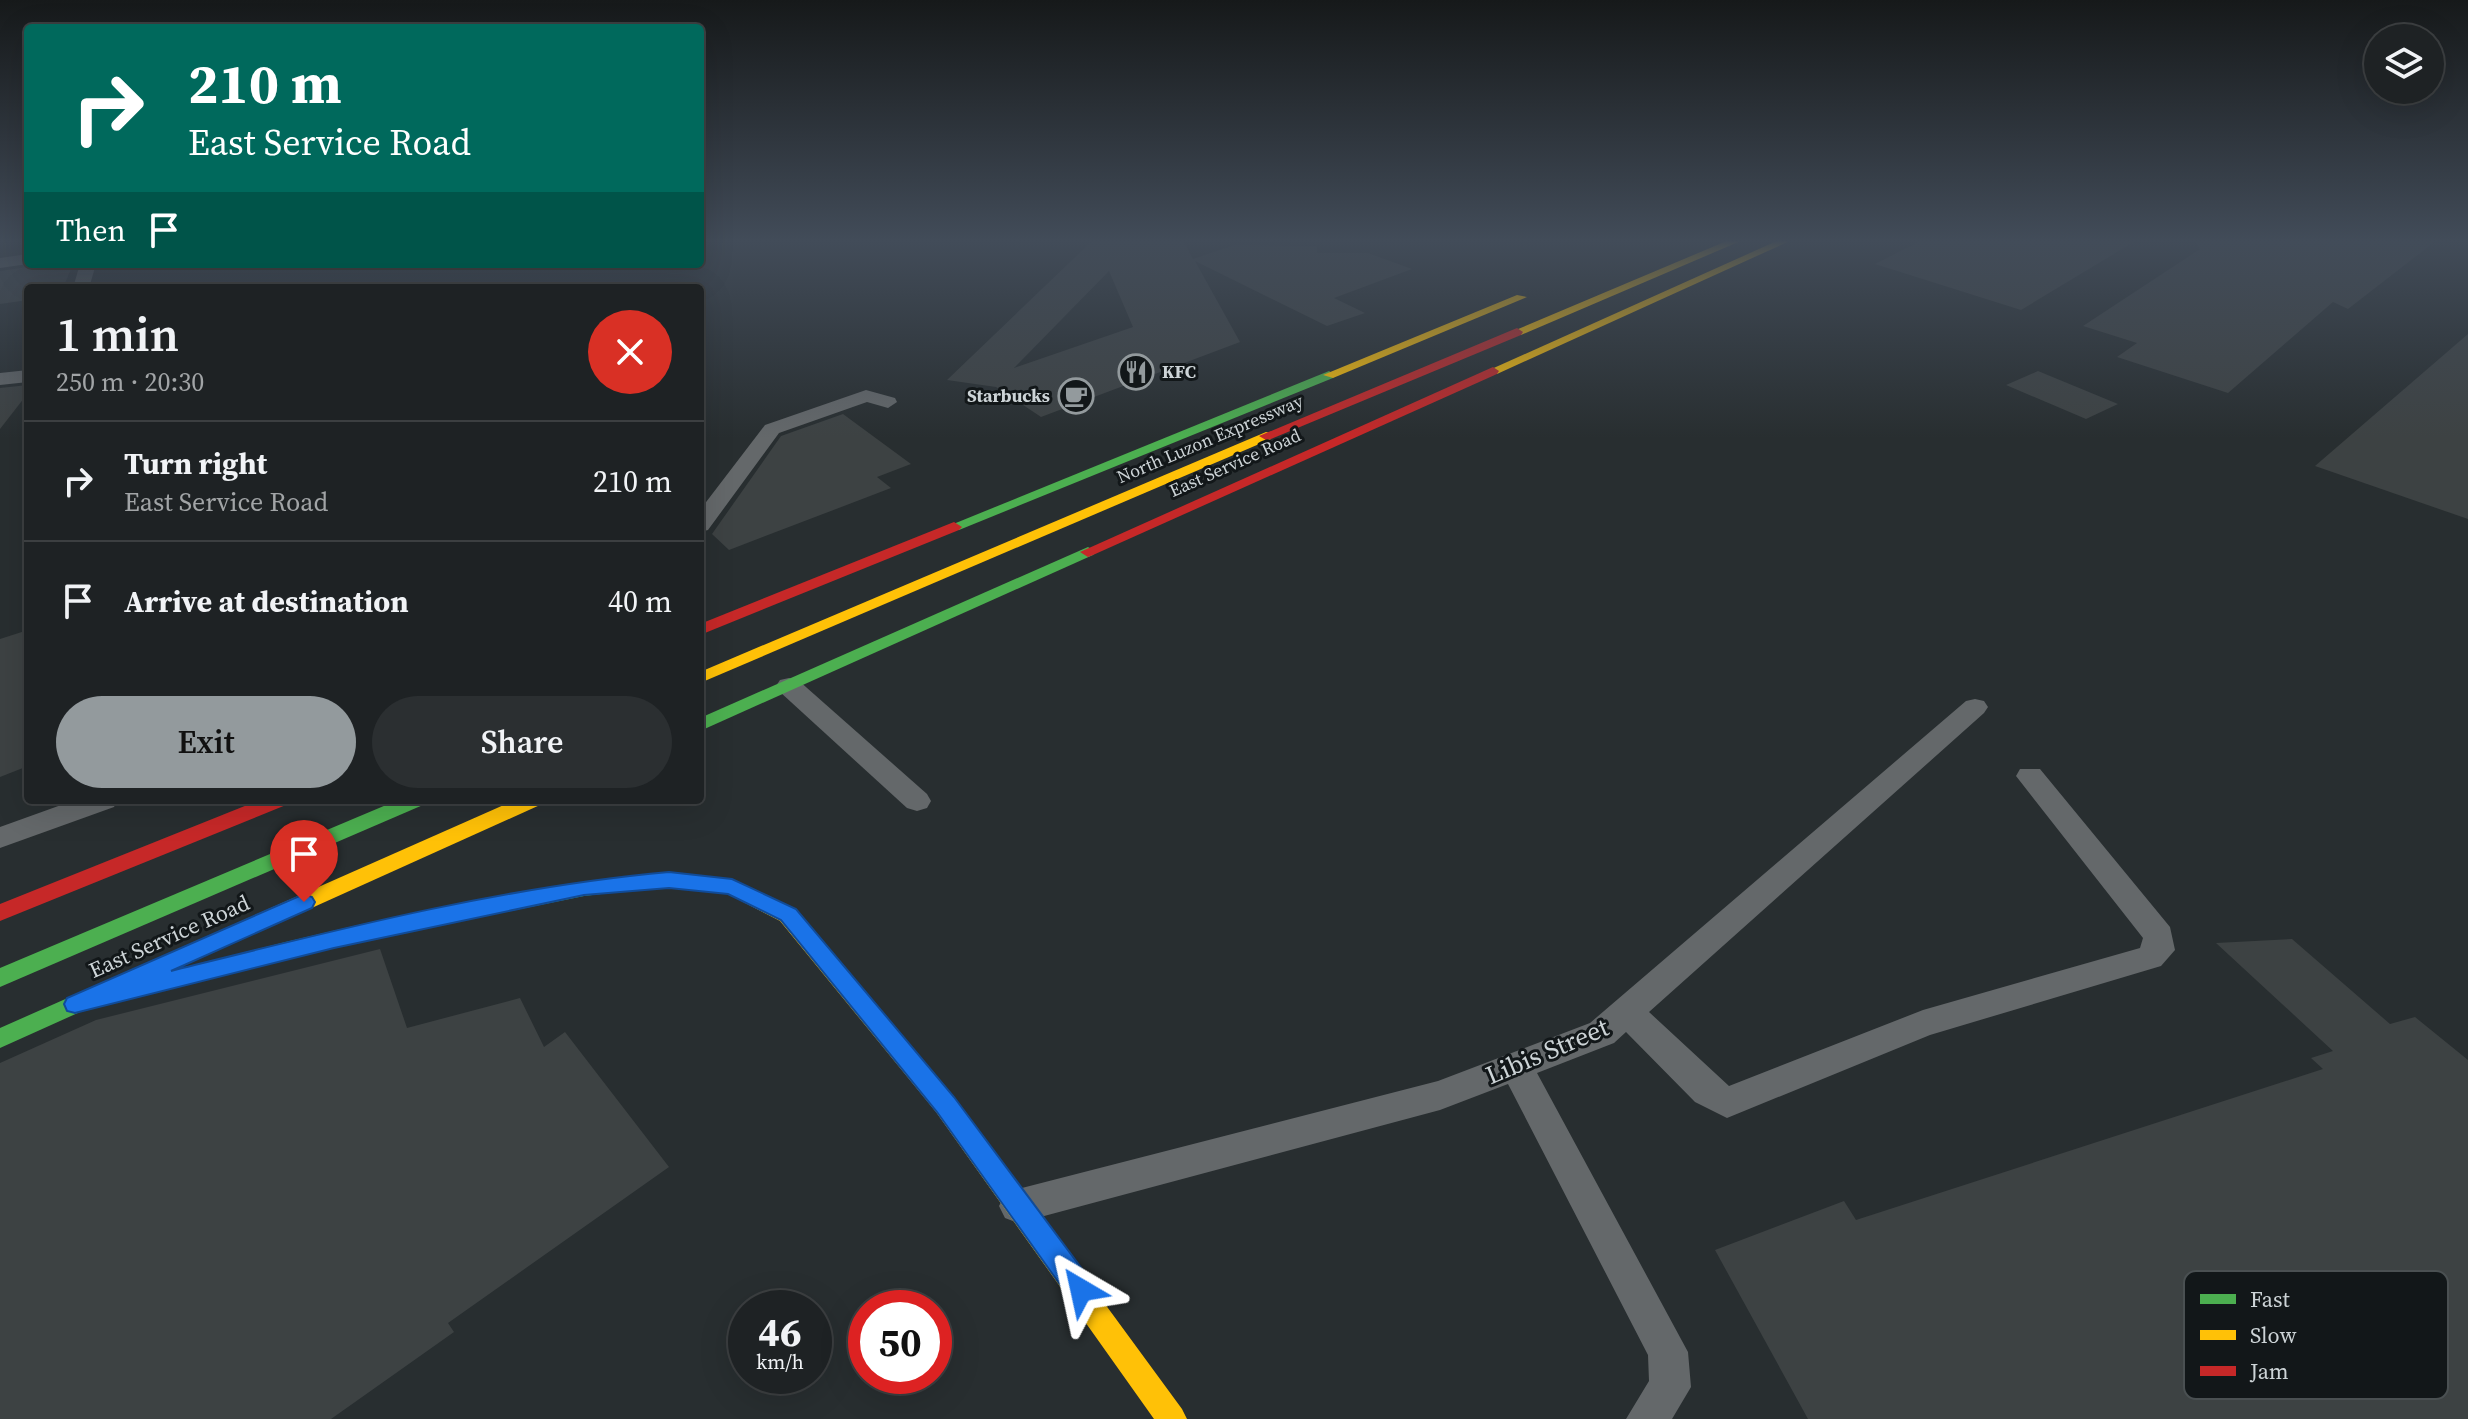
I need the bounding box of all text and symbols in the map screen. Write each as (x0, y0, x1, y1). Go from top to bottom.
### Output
map controls (2364, 24, 2444, 104)
button: layers (2364, 24, 2444, 104)
text: 210 m (188, 45, 342, 122)
icon: right (56, 56, 160, 160)
text: East Service Road (188, 118, 471, 167)
icon: arrive (142, 208, 186, 252)
text: Then (56, 210, 126, 251)
text: 1 min (56, 301, 179, 367)
button: close (588, 310, 672, 394)
restaurant icon: KFC (1117, 353, 1155, 391)
place label: KFC (1162, 359, 1196, 384)
text: 250 m · 20:30 (56, 364, 204, 400)
cafe icon: Starbucks (1057, 377, 1095, 415)
place label: Starbucks (967, 383, 1050, 408)
street label: North Luzon Expressway (1113, 388, 1307, 489)
street label: East Service Road (1165, 422, 1304, 503)
text: Turn right (124, 443, 267, 484)
icon: right (56, 459, 100, 503)
text: 210 m (593, 461, 672, 502)
text: East Service Road (124, 484, 328, 520)
icon: arrive (56, 579, 100, 623)
text: Arrive at destination (124, 581, 409, 622)
text: 40 m (608, 581, 672, 622)
button: Exit (56, 696, 356, 788)
button: Share (372, 696, 672, 788)
pin (270, 820, 338, 902)
icon: arrive (282, 832, 326, 876)
street label: East Service Road (84, 887, 255, 985)
street label: Libis Street (1480, 1009, 1615, 1093)
position arrow (1039, 1248, 1123, 1332)
legend (2184, 1271, 2448, 1399)
text: Fast (2250, 1284, 2291, 1314)
speed limit sign: 50 (848, 1290, 952, 1394)
text: 46 (758, 1305, 802, 1359)
text: Slow (2250, 1320, 2297, 1350)
text: km/h (756, 1348, 804, 1376)
text: Jam (2249, 1356, 2289, 1386)

